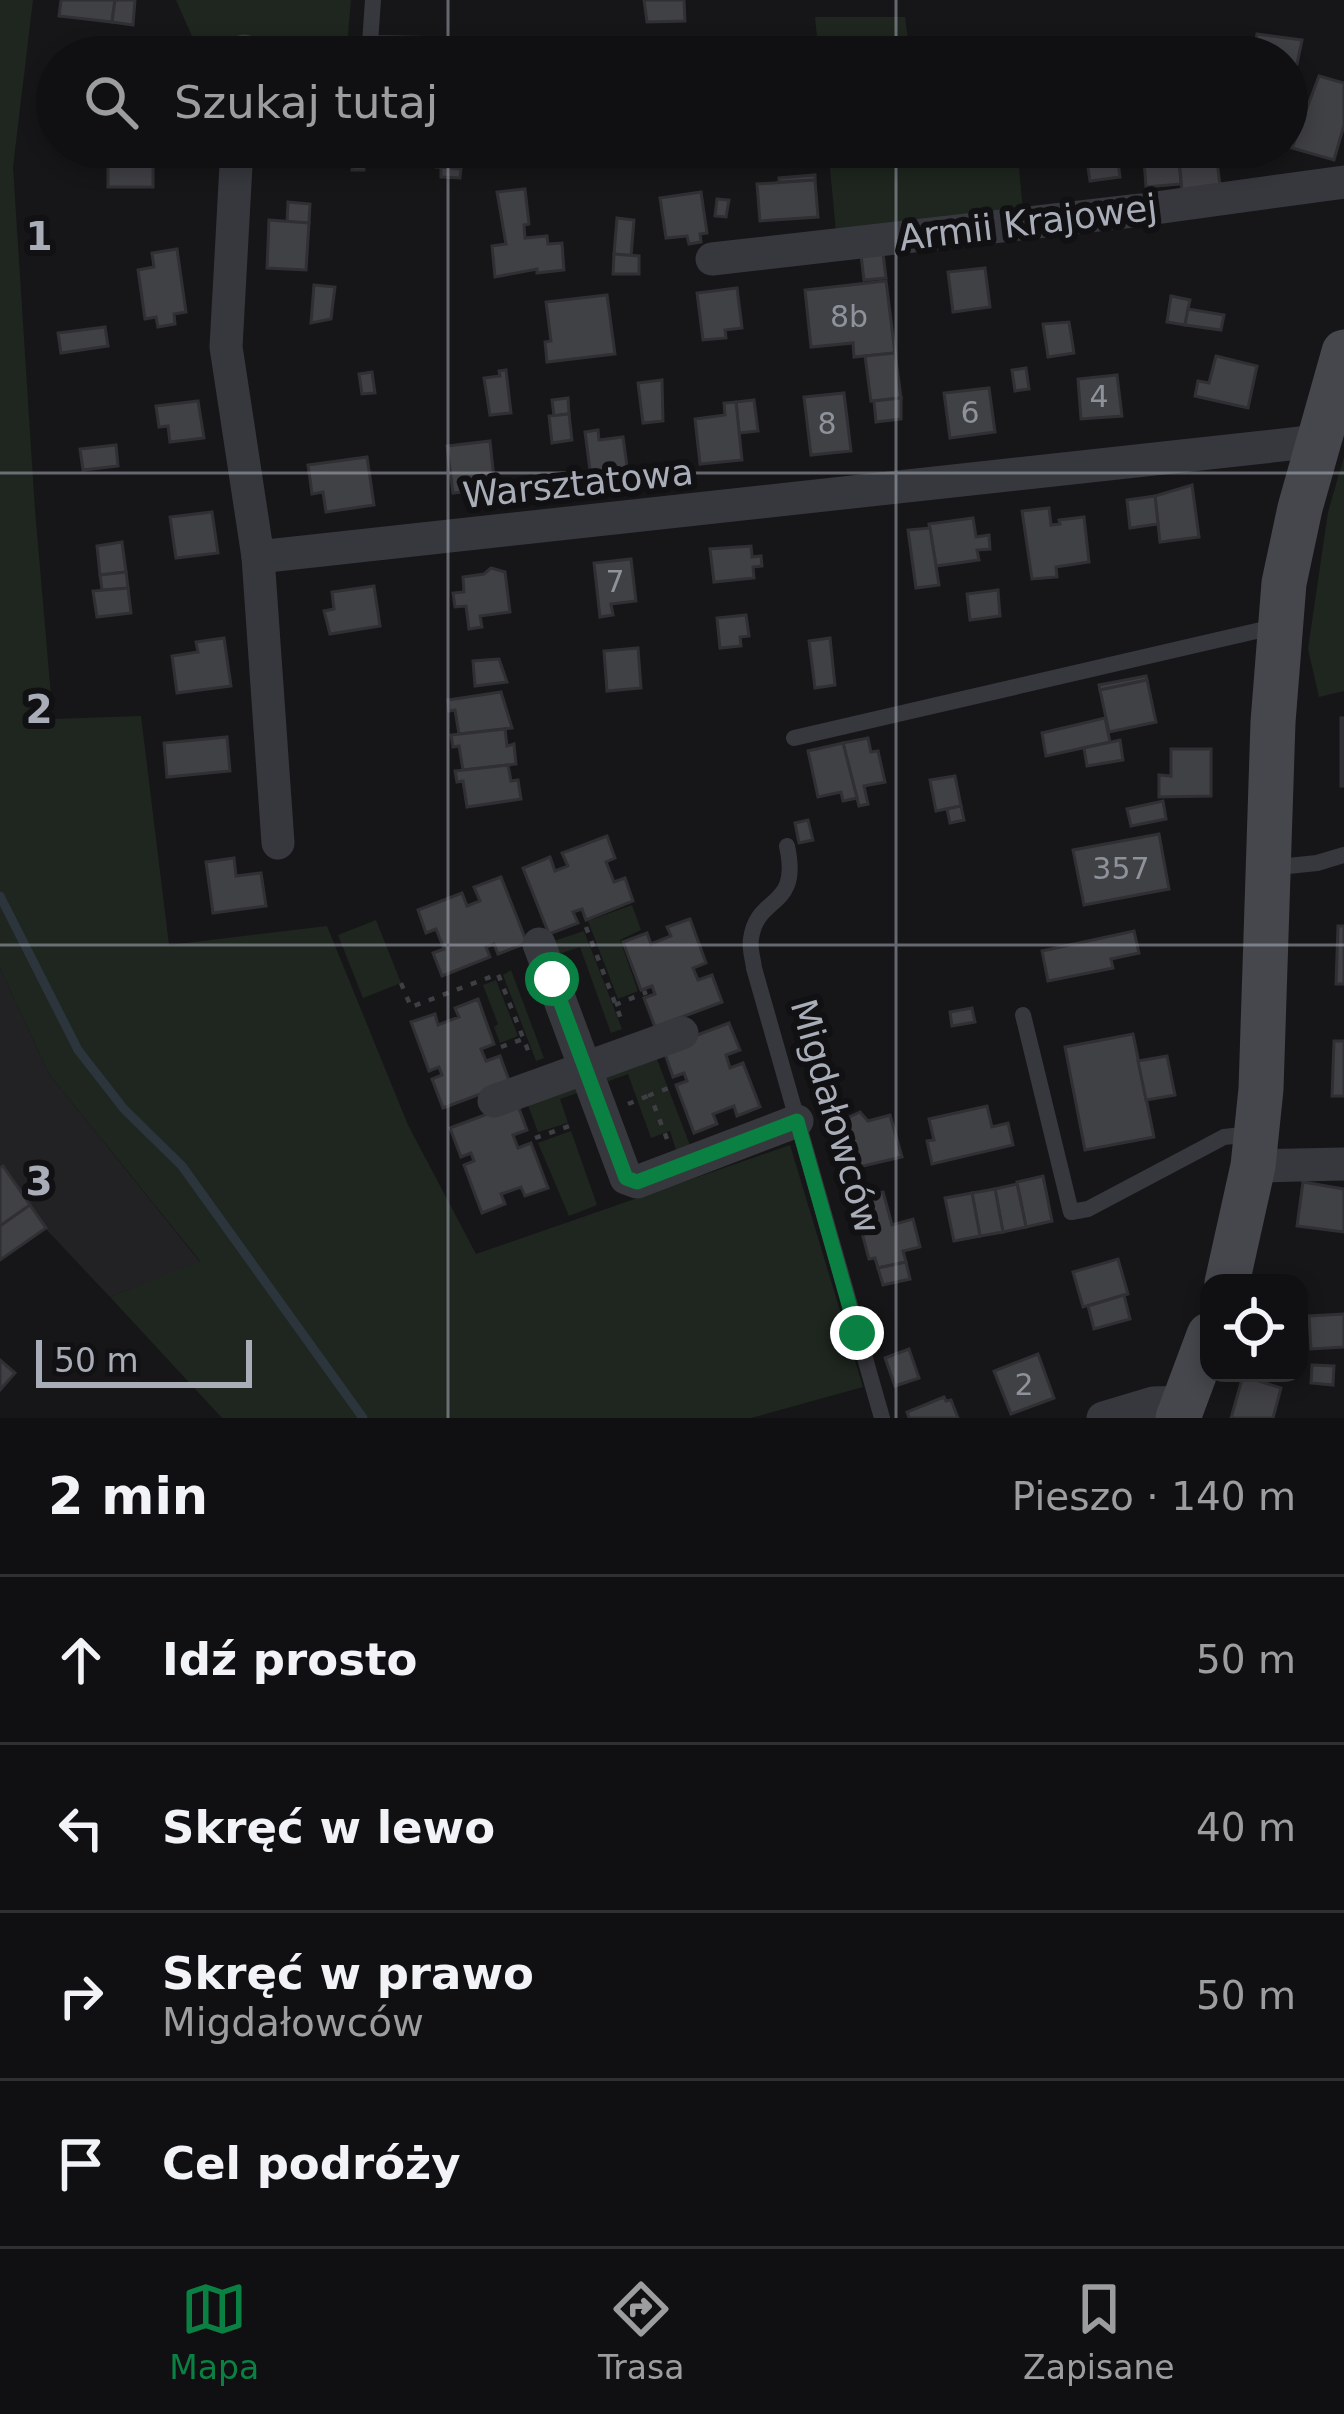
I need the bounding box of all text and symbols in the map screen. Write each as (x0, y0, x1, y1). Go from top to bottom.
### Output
search box (36, 36, 1308, 168)
icon: search (78, 69, 144, 135)
text: Szukaj tutaj (174, 76, 438, 129)
street label: Armii Krajowej (897, 186, 1159, 259)
text: 1 (25, 214, 53, 259)
house number: 8b (830, 299, 868, 334)
house number: 4 (1089, 379, 1109, 414)
house number: 6 (960, 395, 980, 430)
house number: 8 (817, 406, 837, 441)
street label: Warsztatowa (461, 451, 695, 516)
house number: 7 (605, 564, 625, 599)
text: 2 (25, 687, 53, 732)
house number: 357 (1092, 851, 1150, 886)
route start (525, 952, 579, 1006)
street label: Migdałowców (782, 994, 889, 1238)
text: 3 (25, 1159, 53, 1204)
map controls (1200, 1274, 1308, 1382)
button: locate (1200, 1274, 1308, 1382)
route end (830, 1306, 884, 1360)
scale bar (36, 1334, 252, 1387)
text: 50 m (54, 1341, 139, 1380)
house number: 2 (1014, 1367, 1034, 1402)
text: 2 min (48, 1467, 208, 1526)
text: Pieszo · 140 m (1012, 1474, 1296, 1519)
icon: ahead (48, 1627, 114, 1693)
text: Idź prosto (162, 1633, 417, 1686)
text: 50 m (1196, 1637, 1296, 1682)
icon: left (48, 1795, 114, 1861)
text: Skręć w lewo (162, 1801, 495, 1854)
text: 40 m (1196, 1805, 1296, 1850)
text: Skręć w prawo (162, 1947, 534, 2000)
icon: right (48, 1963, 114, 2029)
text: 50 m (1196, 1973, 1296, 2018)
text: Migdałowców (162, 2000, 424, 2045)
icon: arrive (48, 2131, 114, 2197)
text: Cel podróży (162, 2137, 461, 2190)
tab: Mapa (169, 2276, 259, 2387)
tab: Trasa (598, 2276, 684, 2387)
tab: Zapisane (1023, 2276, 1175, 2387)

